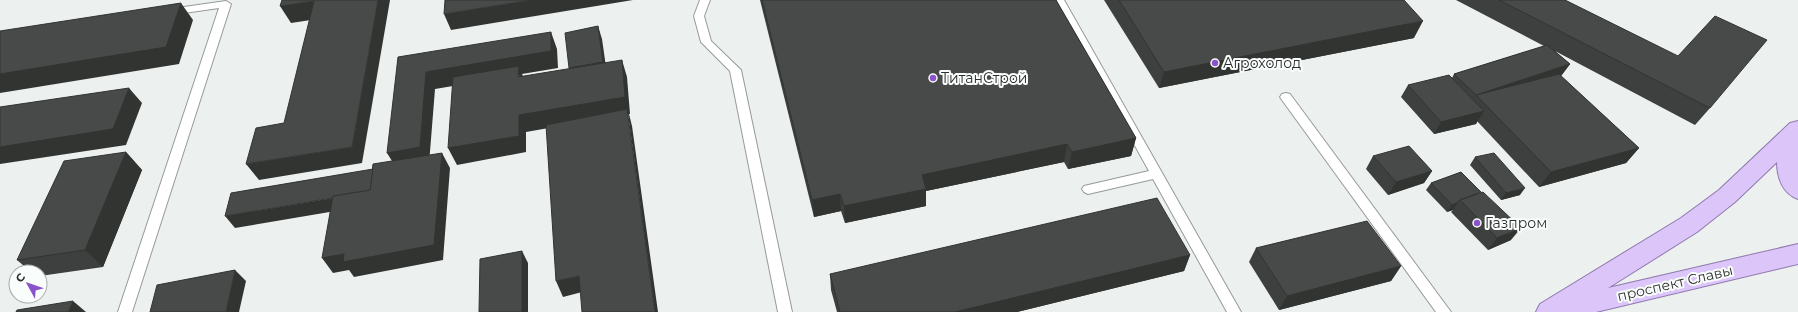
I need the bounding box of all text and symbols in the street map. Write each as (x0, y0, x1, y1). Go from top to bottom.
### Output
place label: Агрохолод (1223, 54, 1301, 72)
marker: Агрохолод (1210, 58, 1220, 68)
place label: ТитанСтрой (941, 69, 1027, 87)
marker: ТитанСтрой (928, 73, 938, 83)
place label: Газпром (1485, 214, 1547, 232)
marker: Газпром (1472, 218, 1482, 228)
street label: проспект Славы (1615, 261, 1735, 305)
north arrow (8, 264, 48, 304)
text: С (12, 270, 28, 285)

